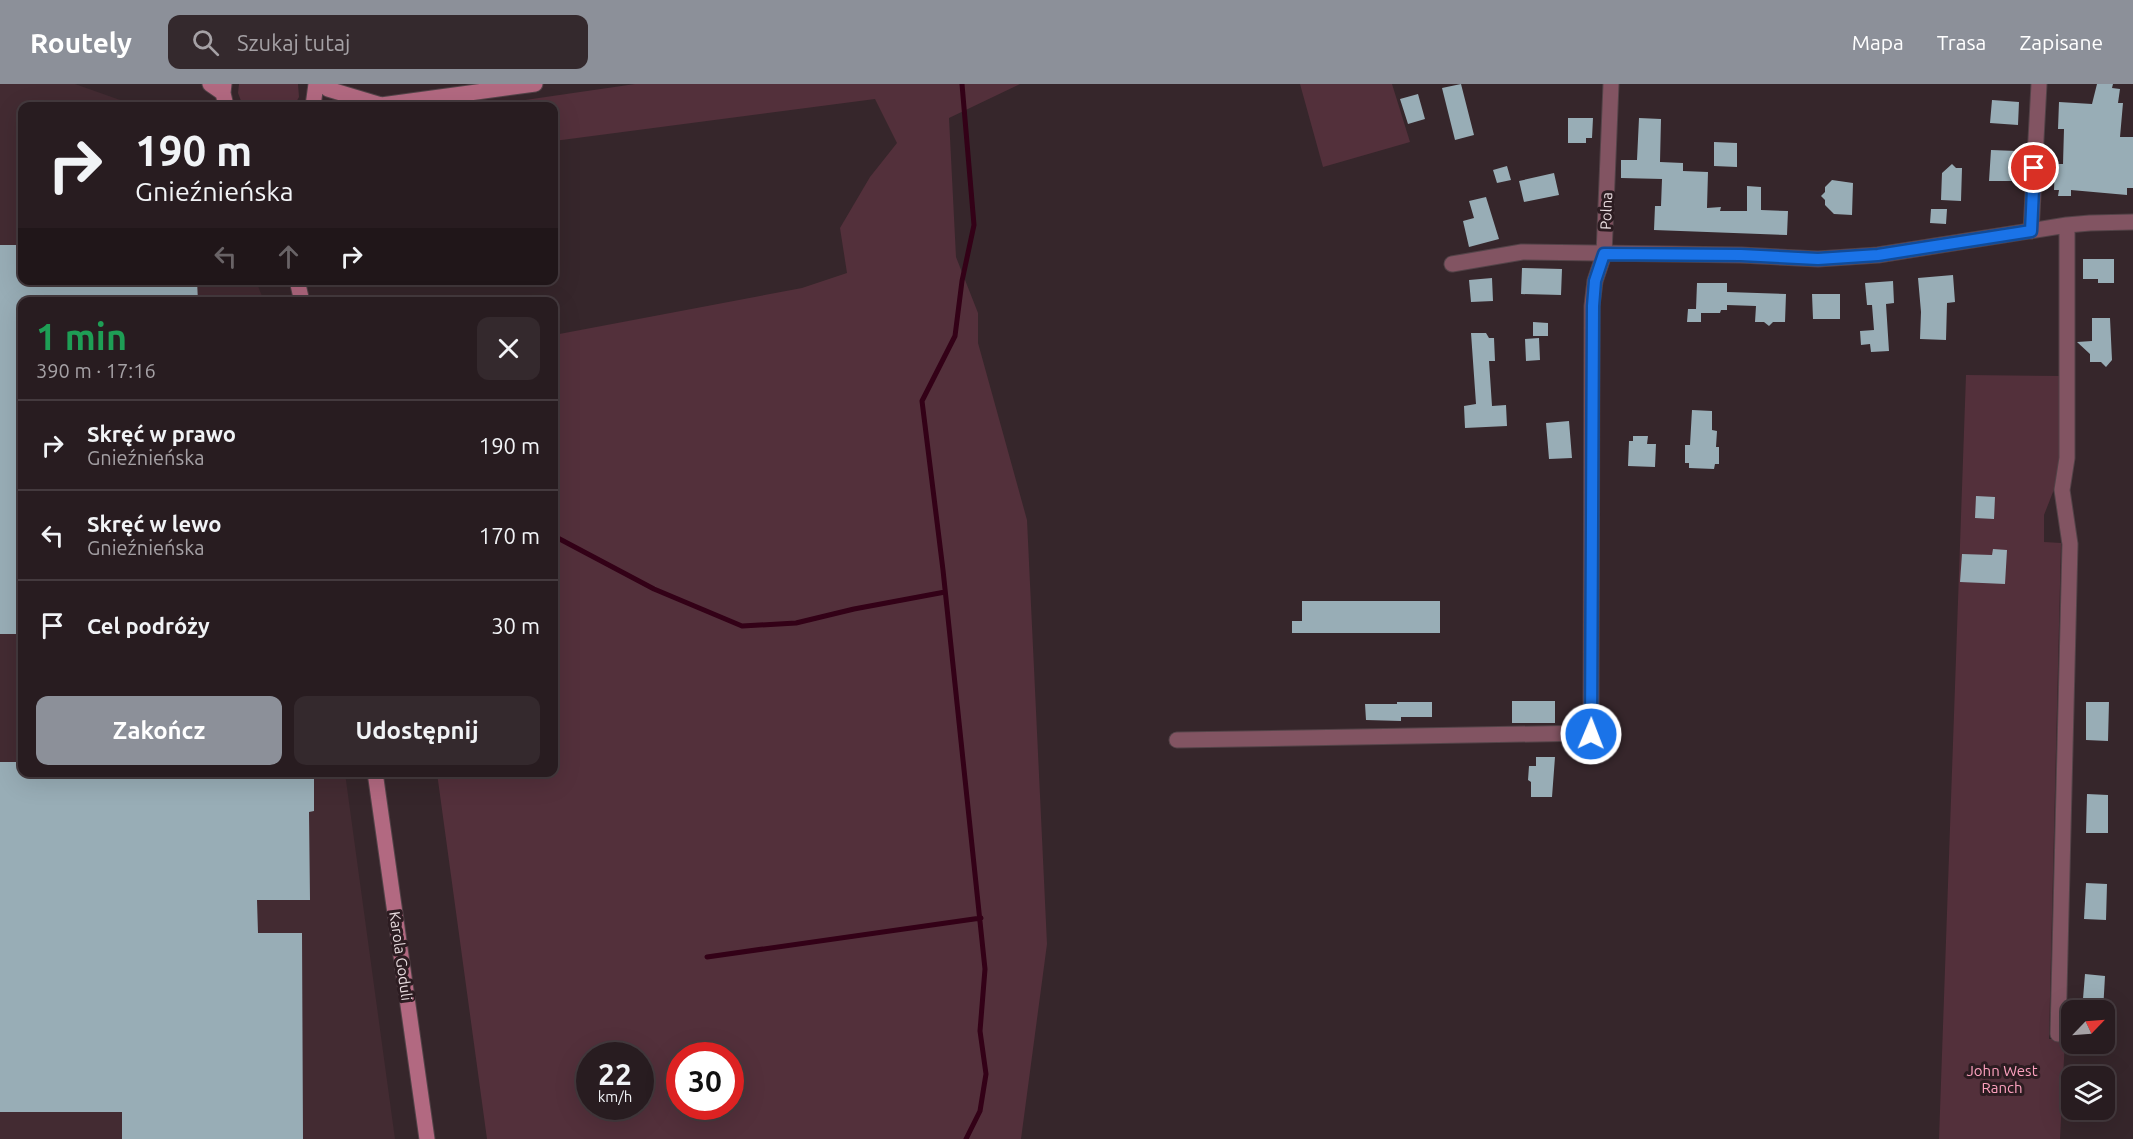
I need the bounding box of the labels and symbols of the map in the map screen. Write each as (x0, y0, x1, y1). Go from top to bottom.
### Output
pin (2008, 142, 2059, 193)
street label: Polna (1597, 192, 1615, 230)
position arrow (1559, 702, 1623, 766)
street label: Karola Goduli (386, 910, 416, 1002)
north arrow (2061, 1000, 2115, 1054)
speed limit sign: 30 (666, 1042, 744, 1120)
park label: John West Ranch (1966, 1062, 2038, 1096)

